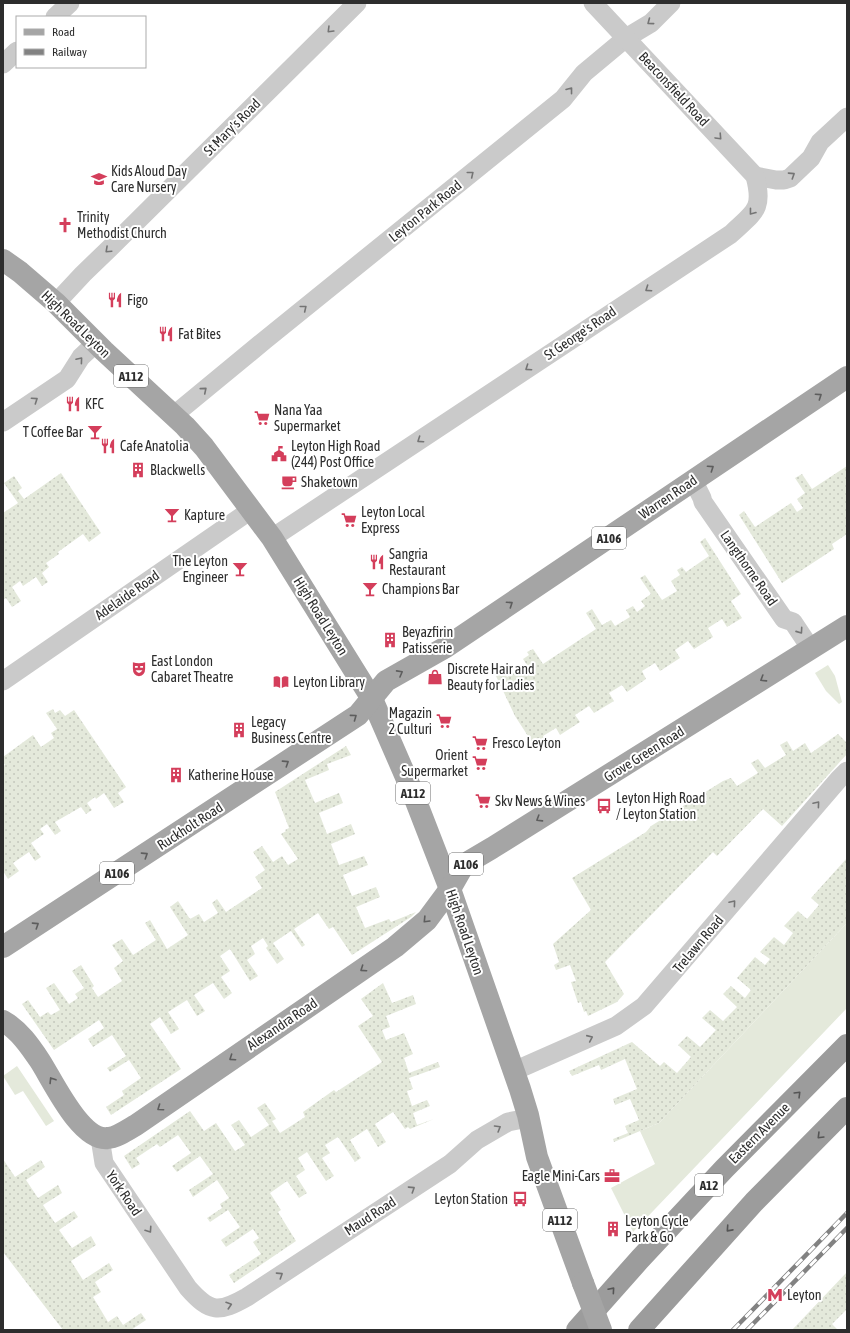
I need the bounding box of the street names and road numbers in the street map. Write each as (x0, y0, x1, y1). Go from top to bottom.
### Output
street label: Beaconsfield Road (636, 49, 712, 129)
street label: St Mary's Road (200, 95, 264, 159)
street label: Leyton Park Road (386, 177, 464, 245)
street label: High Road Leyton (38, 287, 114, 361)
street label: St George's Road (541, 303, 619, 363)
road number: A112 (114, 365, 148, 387)
street label: Warren Road (636, 472, 700, 522)
road number: A106 (592, 527, 626, 549)
street label: Langthorne Road (717, 527, 781, 609)
street label: Adelaide Road (92, 567, 162, 623)
street label: High Road Leyton (291, 574, 351, 658)
street label: Grove Green Road (601, 723, 687, 785)
road number: A112 (396, 782, 430, 804)
street label: Ruckholt Road (154, 799, 226, 853)
road number: A106 (449, 853, 483, 875)
road number: A106 (100, 862, 134, 884)
street label: High Road Leyton (443, 887, 487, 977)
street label: Trelawn Road (669, 912, 727, 976)
street label: Alexandra Road (244, 995, 320, 1053)
street label: Eastern Avenue (725, 1099, 793, 1167)
street label: York Road (103, 1167, 145, 1219)
road number: A12 (695, 1174, 723, 1196)
street label: Maud Road (341, 1194, 399, 1238)
road number: A112 (543, 1209, 577, 1231)

